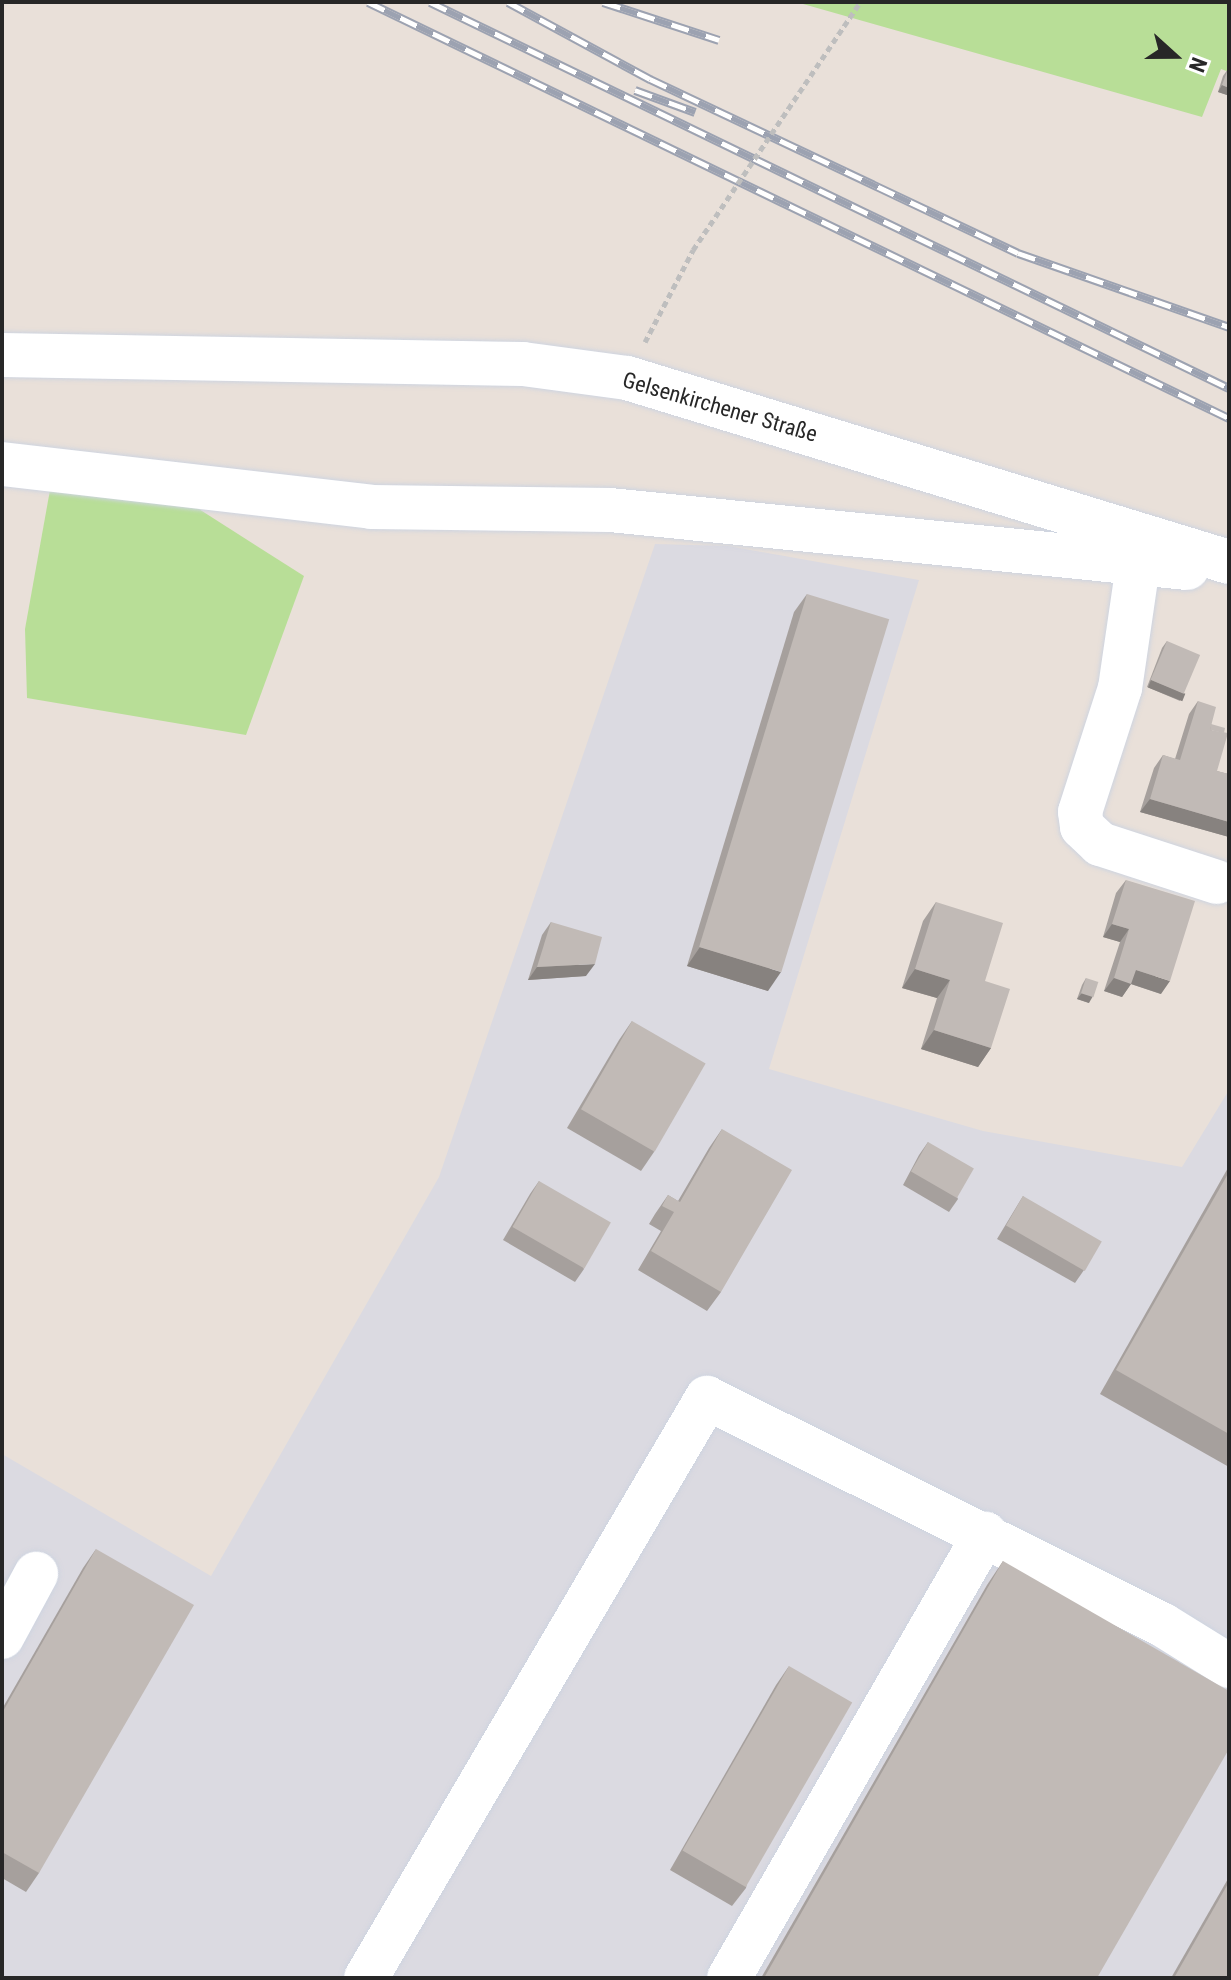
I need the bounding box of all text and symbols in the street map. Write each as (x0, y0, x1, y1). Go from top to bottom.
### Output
north arrow (1135, 16, 1215, 96)
text: N (1184, 54, 1212, 76)
street label: Gelsenkirchener Straße (620, 367, 820, 447)

